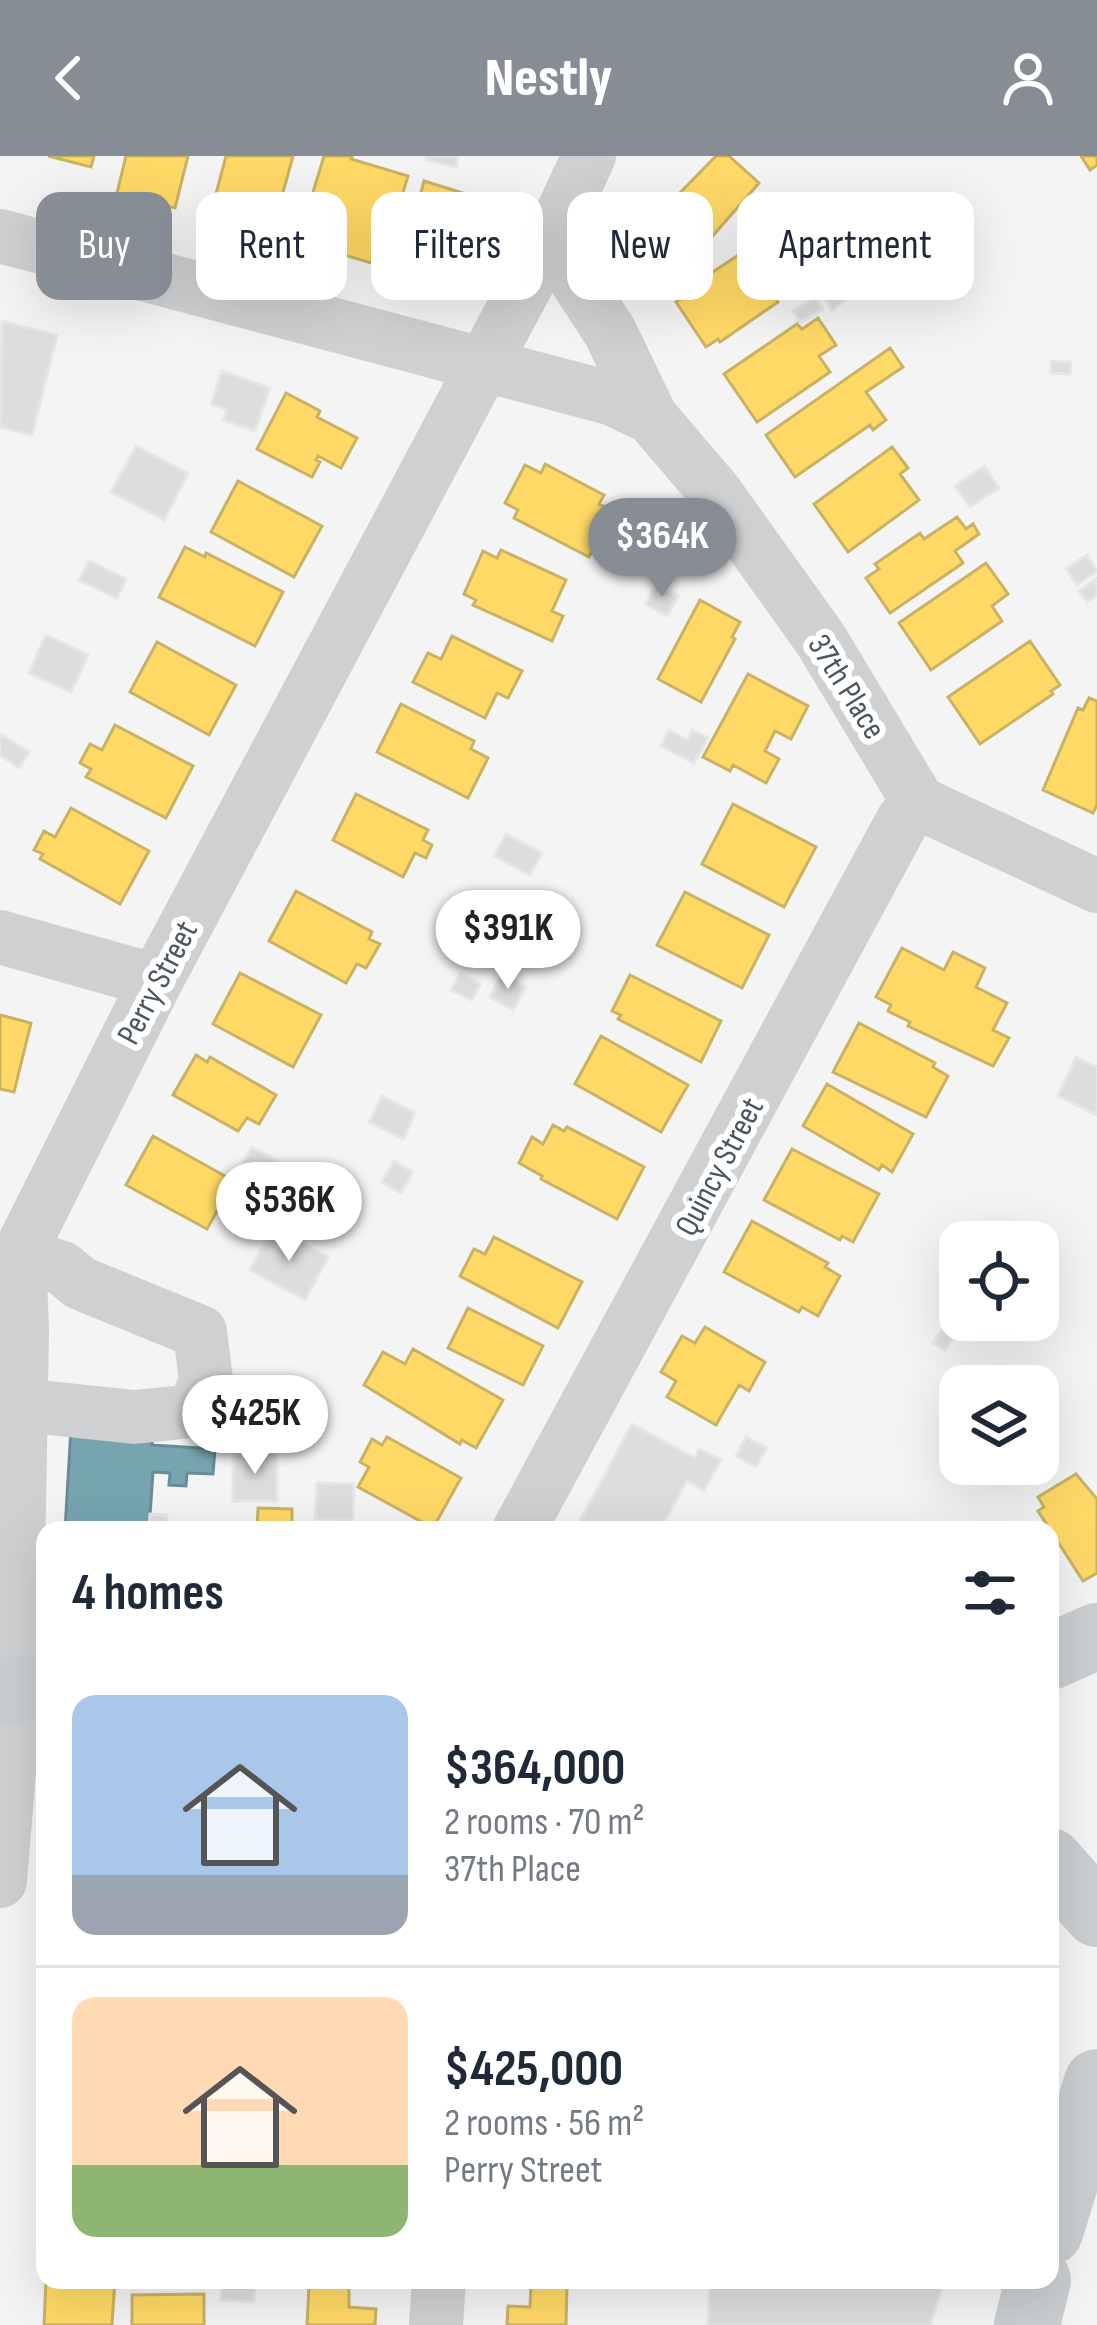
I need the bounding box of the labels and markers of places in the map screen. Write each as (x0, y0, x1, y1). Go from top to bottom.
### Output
pin: $364K (578, 498, 746, 600)
pin: $391K (424, 890, 592, 992)
pin: $536K (205, 1162, 373, 1264)
pin: $425K (171, 1375, 339, 1477)

